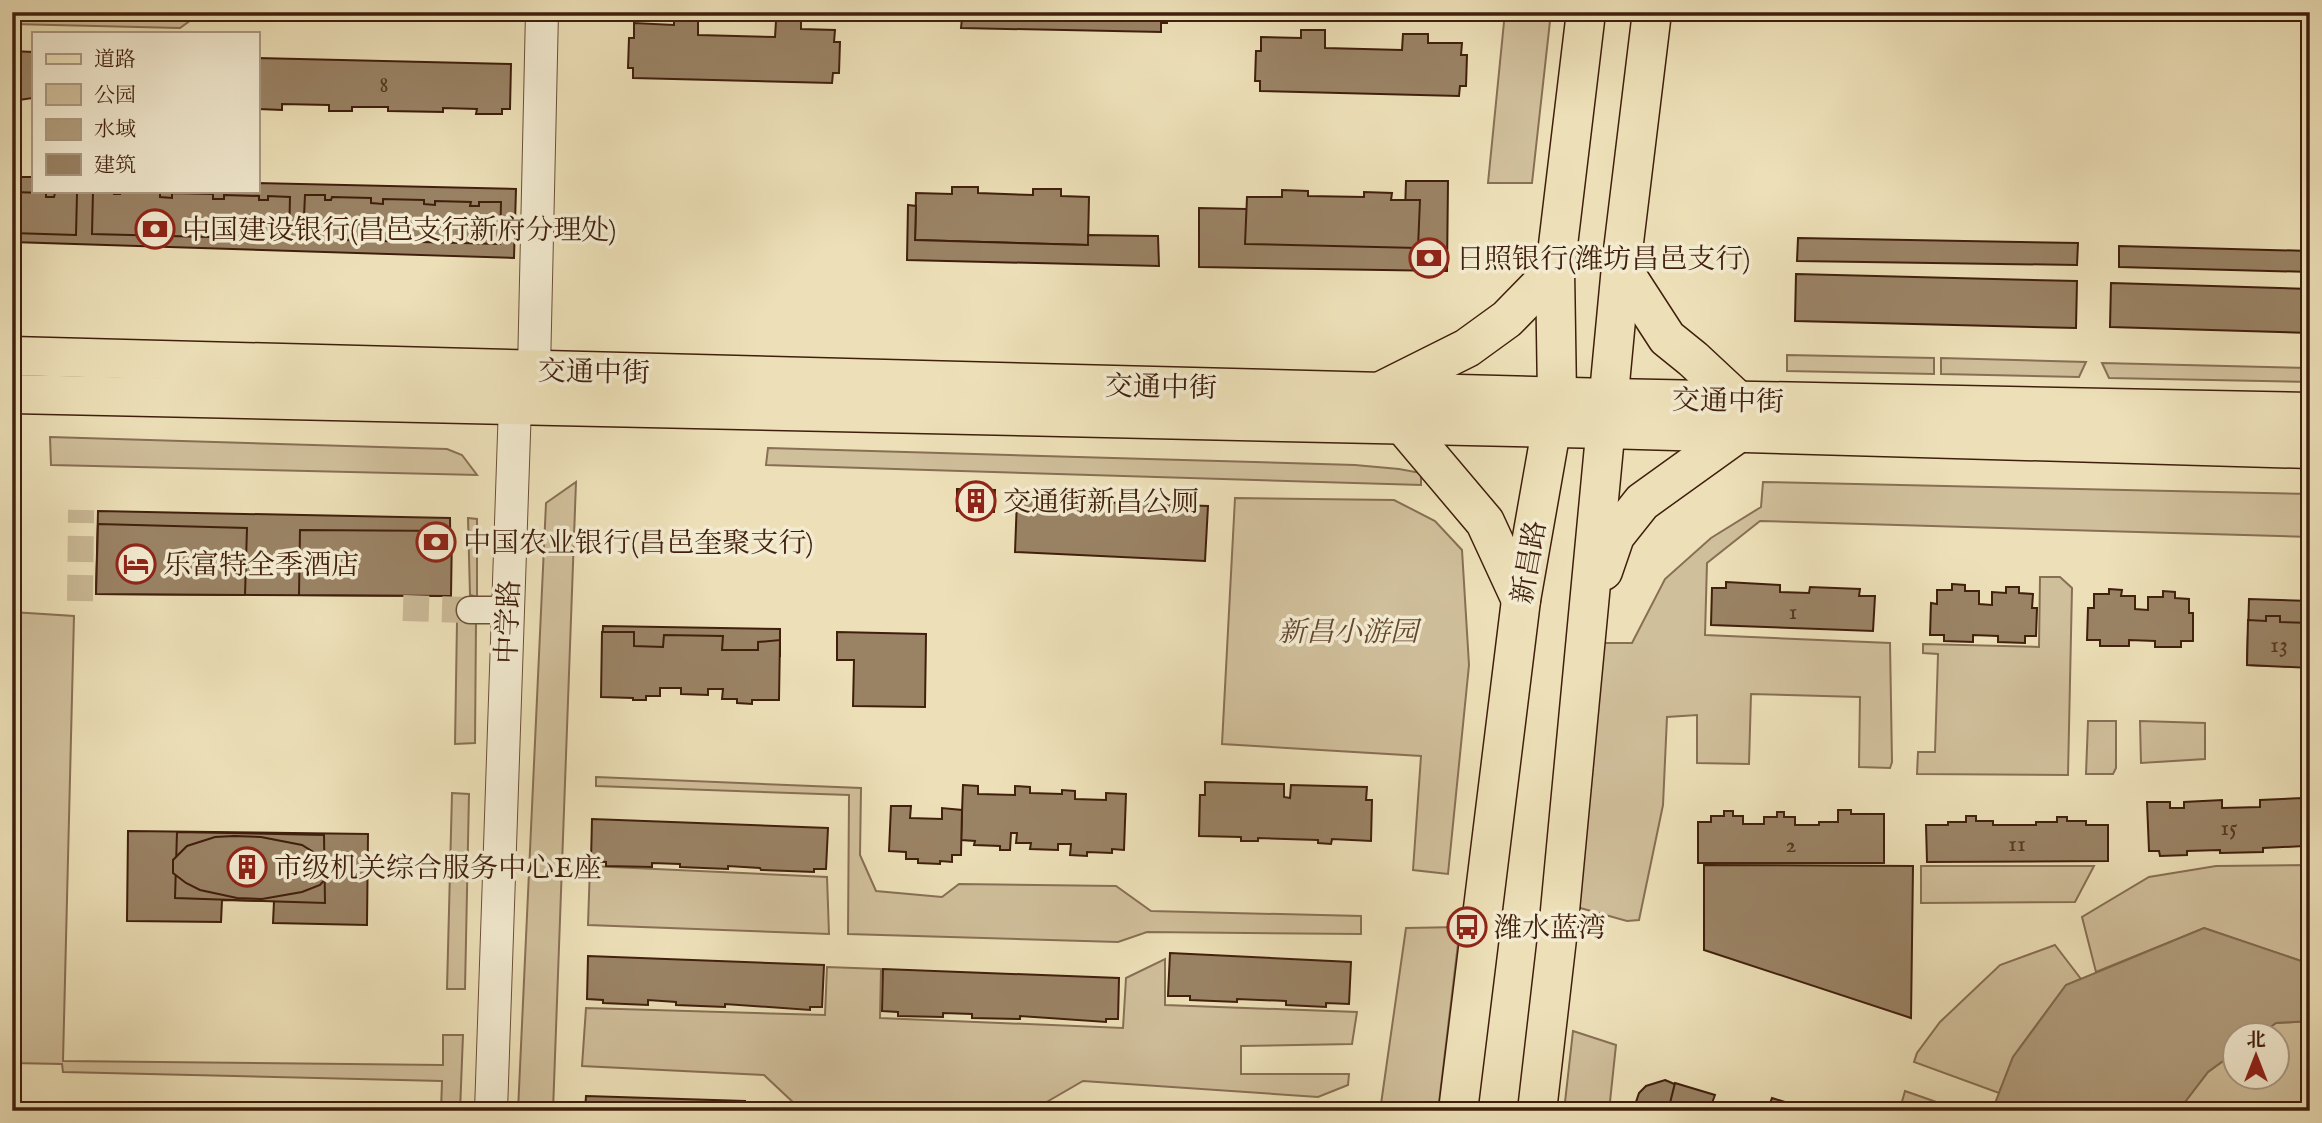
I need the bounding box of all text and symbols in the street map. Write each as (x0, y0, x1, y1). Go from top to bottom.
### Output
legend (32, 32, 259, 192)
text: 道路 (94, 47, 136, 74)
house number: 8 (379, 70, 389, 101)
text: 公园 (94, 83, 136, 110)
text: 水域 (94, 117, 136, 144)
text: 建筑 (94, 153, 136, 180)
bank icon: 中国建设银行(昌邑支行新府分理处) (134, 208, 176, 250)
place label: 中国建设银行(昌邑支行新府分理处) (182, 214, 616, 249)
bank icon: 日照银行(潍坊昌邑支行) (1408, 237, 1450, 279)
place label: 日照银行(潍坊昌邑支行) (1456, 243, 1750, 278)
street label: 交通中街 (538, 355, 650, 392)
street label: 交通中街 (1105, 370, 1217, 407)
street label: 交通中街 (1672, 384, 1784, 421)
building icon: 交通街新昌公厕 (955, 480, 997, 522)
place label: 交通街新昌公厕 (1003, 486, 1199, 521)
street label: 新昌路 (1506, 518, 1555, 607)
bank icon: 中国农业银行(昌邑奎聚支行) (415, 521, 457, 563)
place label: 中国农业银行(昌邑奎聚支行) (463, 527, 813, 562)
hotel icon: 乐富特全季酒店 (115, 543, 157, 585)
place label: 乐富特全季酒店 (163, 549, 359, 584)
street label: 中学路 (491, 579, 528, 665)
house number: 1 (1789, 597, 1797, 628)
park label: 新昌小游园 (1278, 616, 1422, 651)
house number: 13 (2270, 630, 2288, 661)
house number: 15 (2220, 813, 2238, 844)
house number: 11 (2008, 829, 2026, 860)
house number: 2 (1785, 830, 1797, 861)
building icon: 市级机关综合服务中心E座 (226, 846, 268, 888)
place label: 市级机关综合服务中心E座 (274, 852, 601, 887)
bus stop icon: 潍水蓝湾 (1446, 906, 1488, 948)
place label: 潍水蓝湾 (1494, 912, 1606, 947)
north arrow (2220, 1021, 2290, 1092)
text: 北 (2246, 1029, 2266, 1053)

